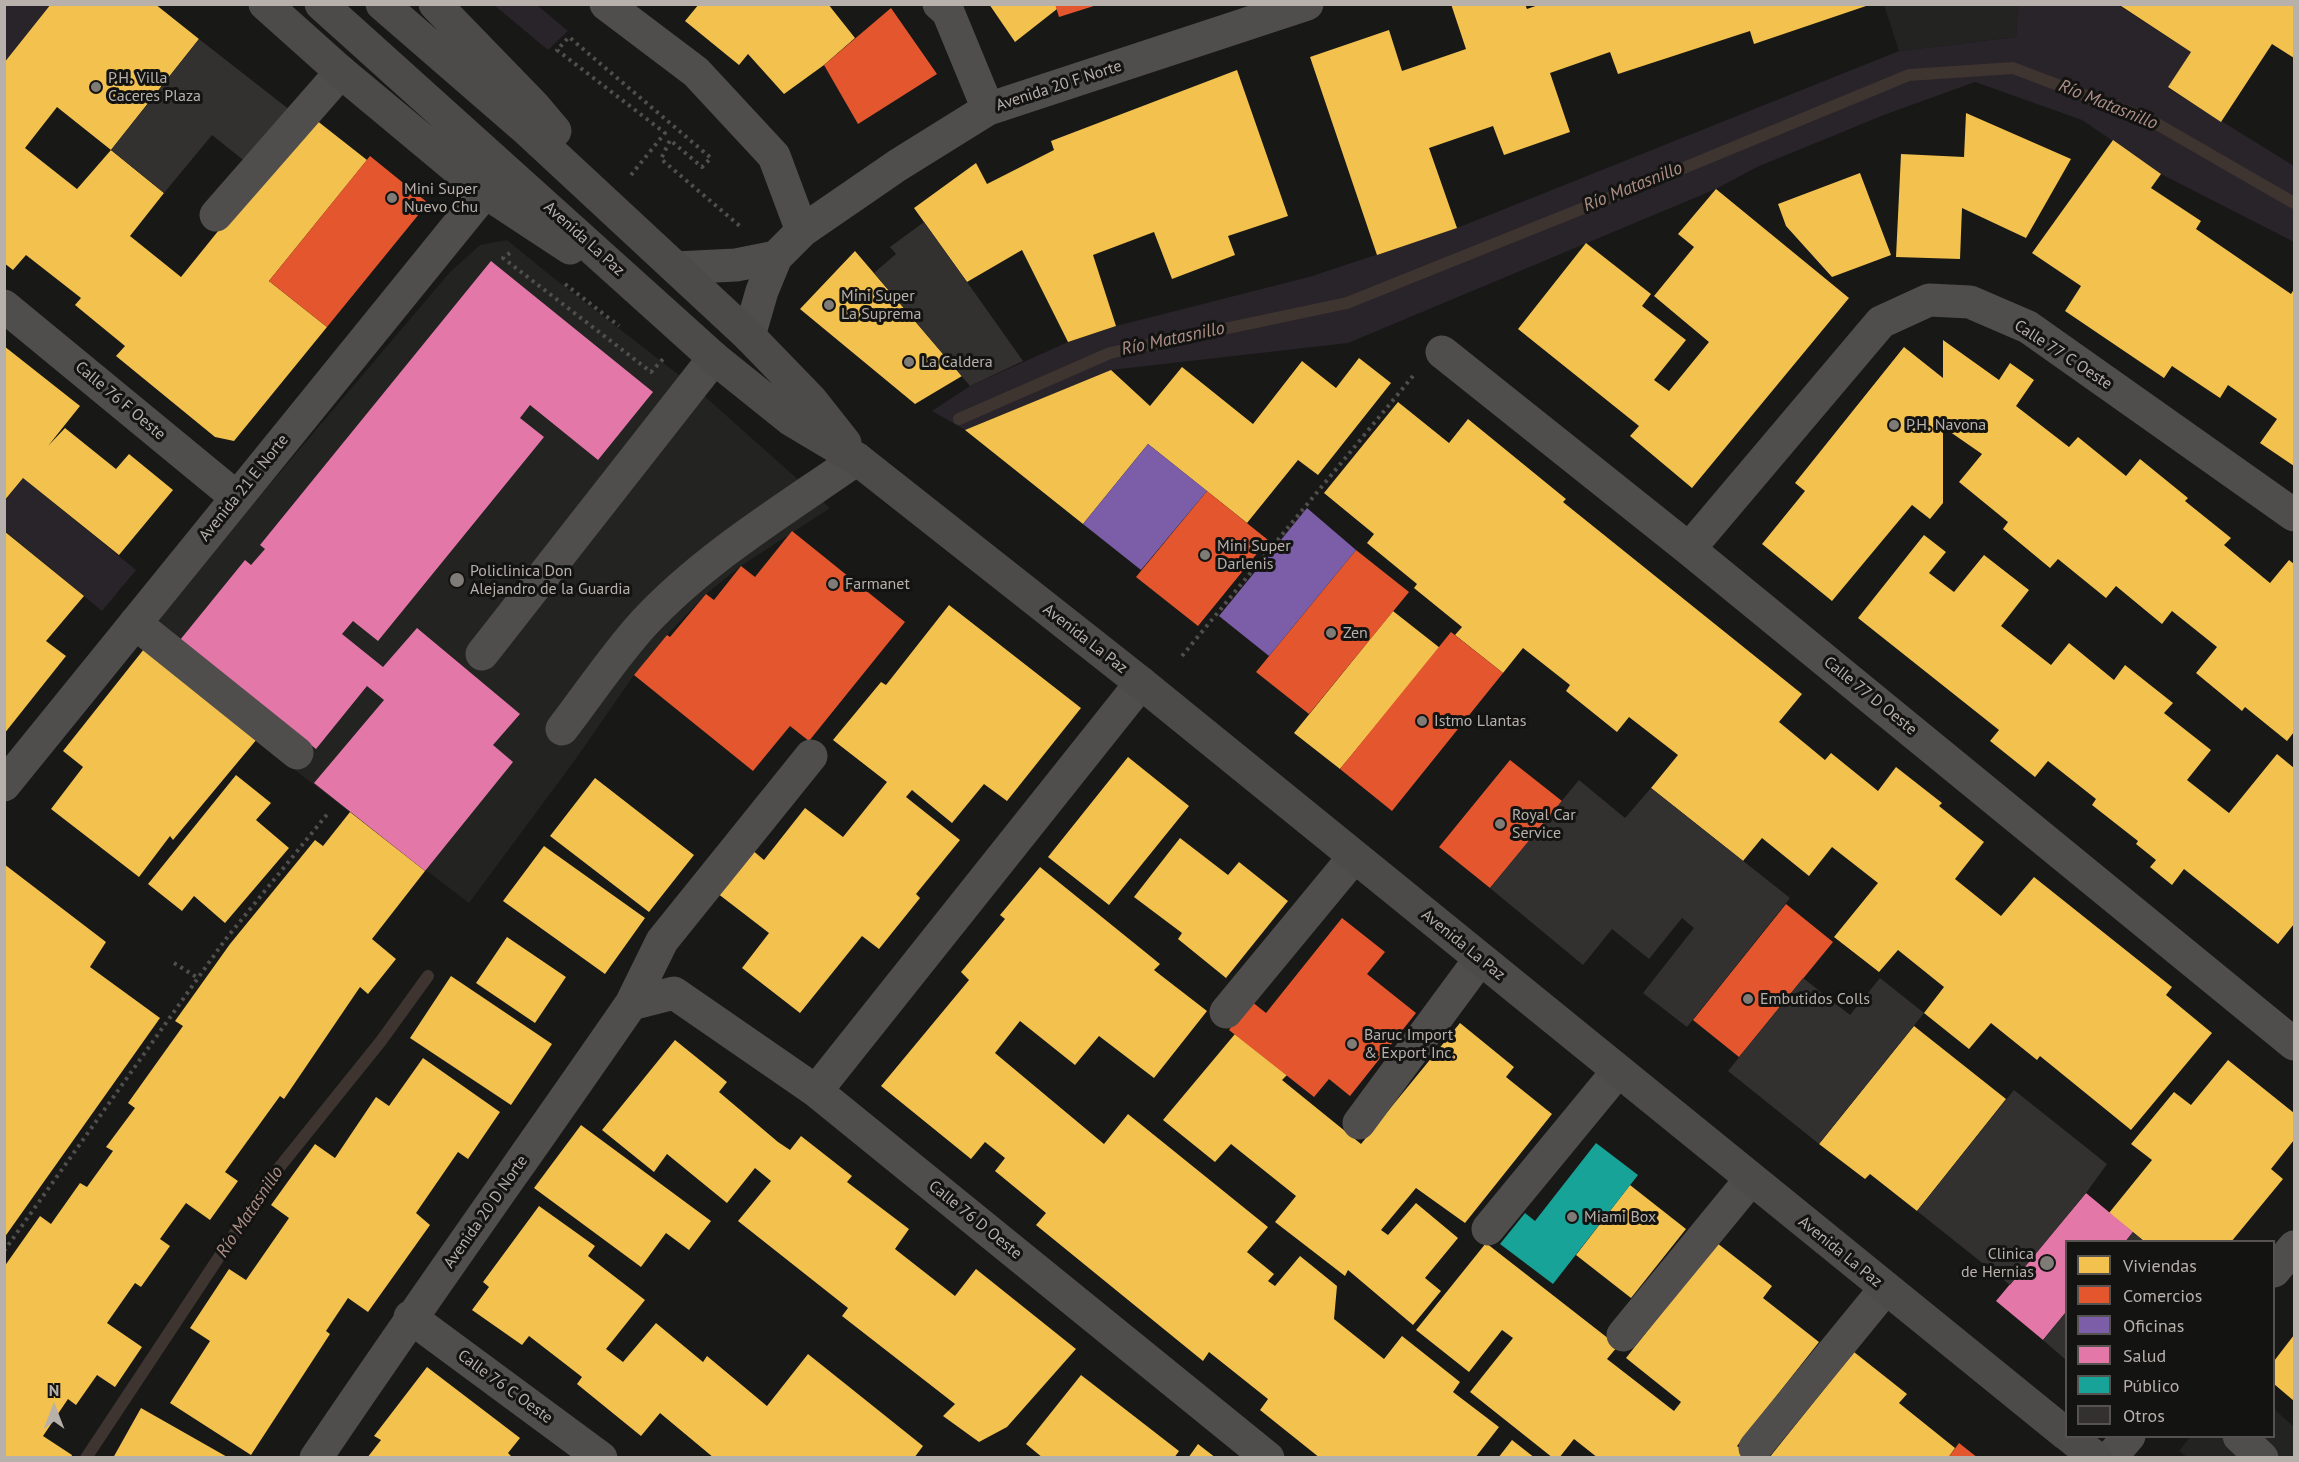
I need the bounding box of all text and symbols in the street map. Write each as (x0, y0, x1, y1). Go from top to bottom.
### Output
street label: Avenida 20 F Norte (994, 57, 1124, 115)
place label: P.H. Villa Caceres Plaza (108, 68, 201, 106)
water label: Río Matasnillo (2055, 75, 2161, 135)
marker: P.H. Villa Caceres Plaza (89, 80, 103, 94)
water label: Río Matasnillo (1580, 157, 1686, 217)
place label: Mini Super Nuevo Chu (404, 179, 478, 217)
marker: Mini Super Nuevo Chu (385, 191, 399, 205)
street label: Avenida La Paz (540, 198, 628, 280)
place label: Mini Super La Suprema (841, 286, 921, 324)
marker: Mini Super La Suprema (822, 298, 836, 312)
street label: Calle 77 C Oeste (2010, 316, 2116, 394)
water label: Río Matasnillo (1119, 318, 1227, 360)
place label: La Caldera (921, 352, 993, 372)
marker: La Caldera (902, 355, 916, 369)
street label: Calle 76 F Oeste (71, 358, 169, 444)
place label: P.H. Navona (1906, 415, 1986, 435)
marker: P.H. Navona (1887, 418, 1901, 432)
street label: Avenida 21 E Norte (195, 431, 293, 545)
place label: Mini Super Darlenis (1217, 536, 1291, 574)
marker: Mini Super Darlenis (1198, 548, 1212, 562)
place label: Policlinica Don Alejandro de la Guardia (470, 561, 631, 599)
marker: Policlinica Don Alejandro de la Guardia (448, 571, 466, 589)
place label: Farmanet (845, 574, 910, 594)
marker: Farmanet (826, 577, 840, 591)
street label: Avenida La Paz (1039, 600, 1131, 678)
place label: Zen (1343, 623, 1368, 643)
marker: Zen (1324, 626, 1338, 640)
street label: Calle 77 D Oeste (1820, 653, 1920, 739)
place label: Istmo Llantas (1434, 711, 1526, 731)
marker: Istmo Llantas (1415, 714, 1429, 728)
place label: Royal Car Service (1512, 805, 1576, 843)
marker: Royal Car Service (1493, 817, 1507, 831)
street label: Avenida La Paz (1417, 905, 1509, 985)
place label: Embutidos Colls (1760, 989, 1870, 1009)
marker: Embutidos Colls (1741, 992, 1755, 1006)
place label: Baruc Import & Export Inc. (1364, 1025, 1455, 1063)
marker: Baruc Import & Export Inc. (1345, 1037, 1359, 1051)
street label: Avenida 20 D Norte (440, 1152, 532, 1272)
water label: Río Matasnillo (212, 1162, 288, 1262)
street label: Calle 76 D Oeste (925, 1177, 1025, 1263)
place label: Miami Box (1584, 1207, 1656, 1227)
marker: Miami Box (1565, 1210, 1579, 1224)
street label: Avenida La Paz (1794, 1212, 1886, 1292)
legend (2065, 1240, 2275, 1438)
place label: Clinica de Hernias (1961, 1244, 2034, 1282)
marker: Clinica de Hernias (2038, 1254, 2056, 1272)
text: Viviendas (2123, 1254, 2197, 1277)
text: Comercios (2123, 1284, 2202, 1307)
text: Oficinas (2123, 1314, 2184, 1337)
text: Salud (2123, 1344, 2166, 1367)
street label: Calle 76 C Oeste (454, 1346, 556, 1428)
text: Público (2123, 1374, 2179, 1397)
north arrow (24, 1378, 84, 1438)
text: N (49, 1380, 59, 1400)
text: Otros (2123, 1404, 2165, 1427)

